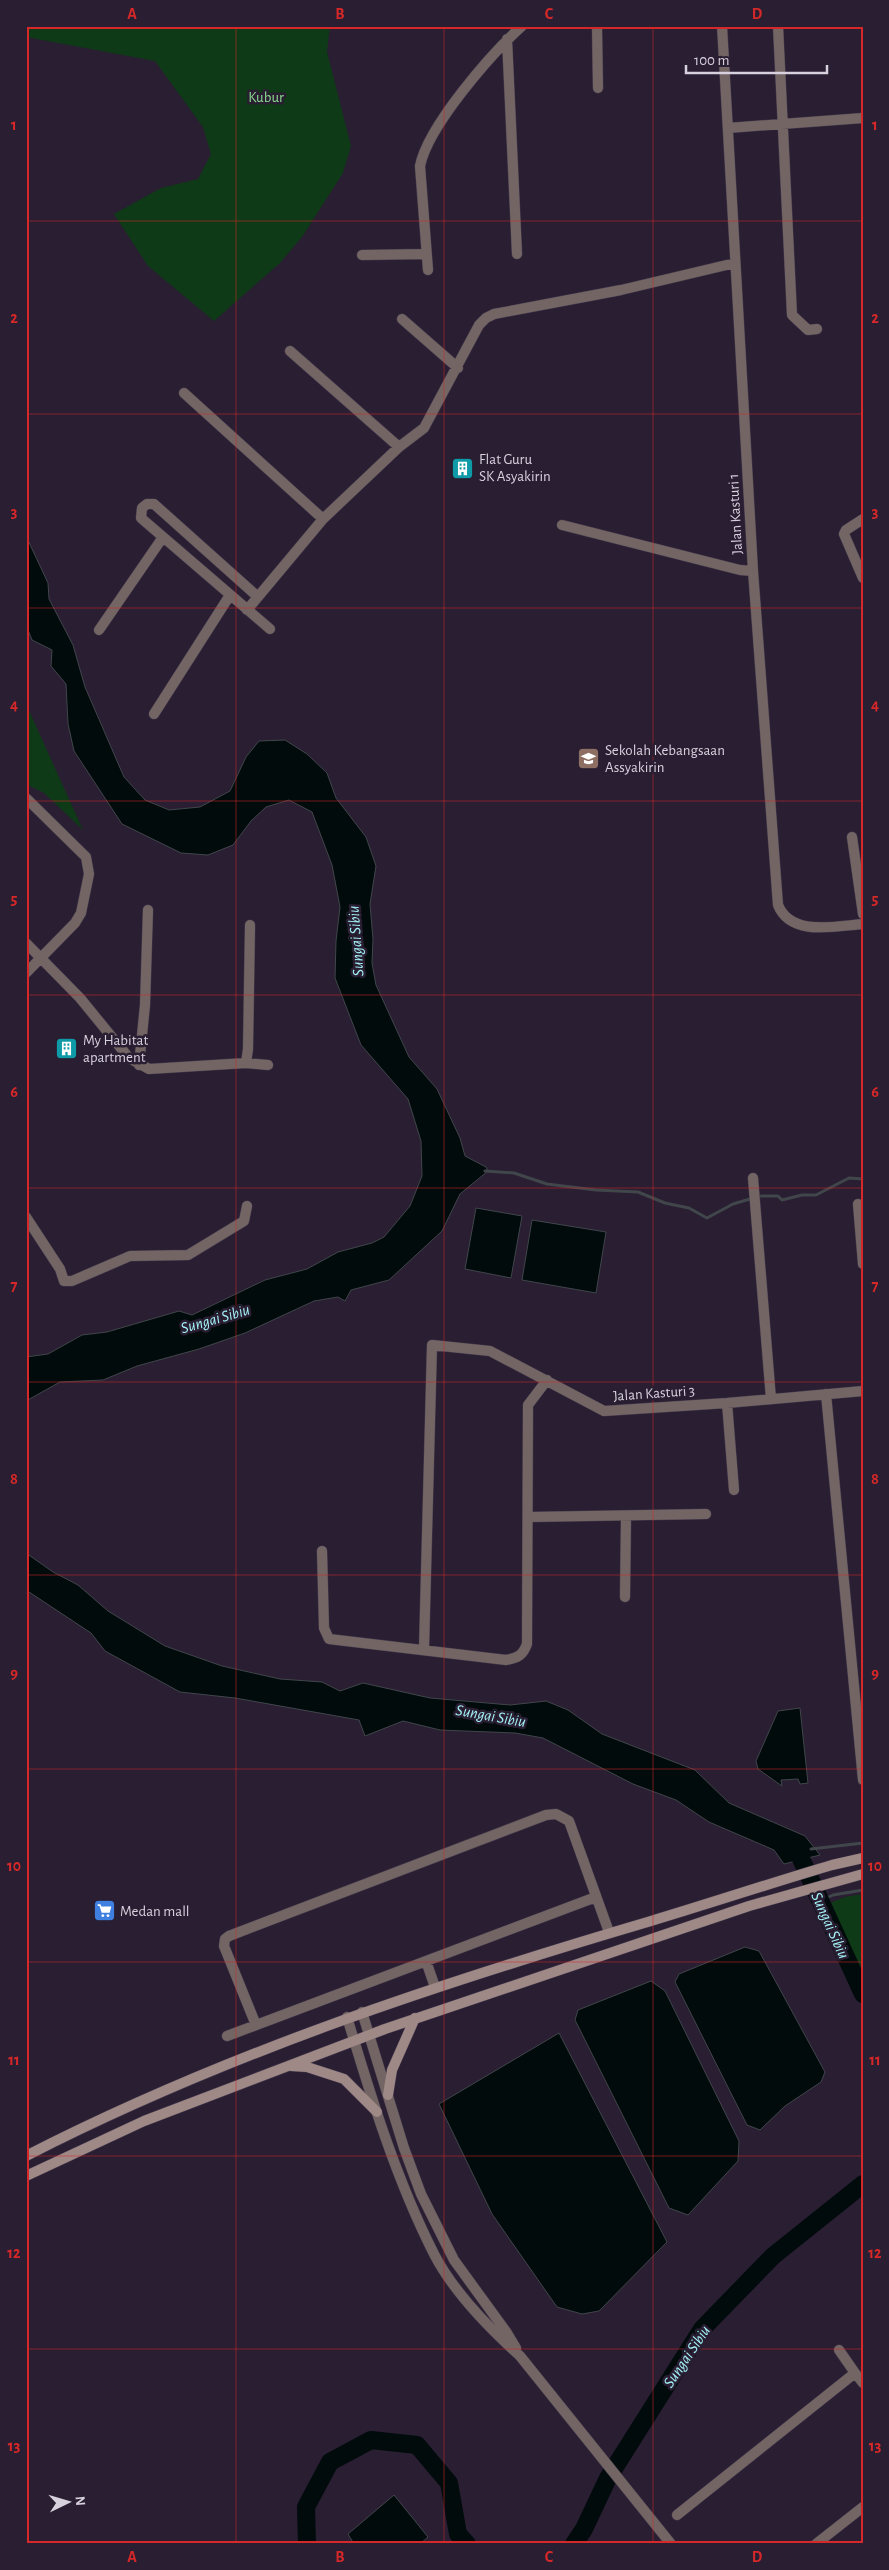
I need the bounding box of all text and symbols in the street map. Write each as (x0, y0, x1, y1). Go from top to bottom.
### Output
text: A (127, 6, 137, 22)
text: B (335, 6, 345, 22)
text: C (545, 6, 554, 22)
text: D (752, 6, 763, 22)
scale bar (686, 42, 828, 74)
text: 100 m (694, 53, 729, 68)
park label: Kubur (248, 90, 284, 105)
text: 1 (11, 117, 17, 133)
text: 1 (872, 117, 878, 133)
text: 2 (10, 310, 18, 326)
text: 2 (871, 310, 879, 326)
place label: Flat Guru SK Asyakirin (479, 452, 551, 484)
building icon: Flat Guru SK Asyakirin (451, 456, 475, 480)
street label: Jalan Kasturi 1 (726, 473, 745, 555)
text: 3 (11, 504, 18, 520)
text: 3 (872, 504, 879, 520)
text: 4 (10, 697, 18, 713)
text: 4 (871, 697, 879, 713)
place label: Sekolah Kebangsaan Assyakirin (605, 743, 725, 775)
school or university icon: Sekolah Kebangsaan Assyakirin (577, 747, 601, 771)
text: 5 (11, 891, 18, 907)
text: 5 (872, 891, 879, 907)
water label: Sungai Sibiu (346, 905, 366, 977)
place label: My Habitat apartment (83, 1033, 148, 1065)
building icon: My Habitat apartment (55, 1037, 79, 1061)
text: 6 (10, 1084, 18, 1100)
text: 6 (871, 1084, 879, 1100)
text: 7 (11, 1278, 18, 1294)
text: 7 (872, 1278, 879, 1294)
water label: Sungai Sibiu (179, 1301, 252, 1336)
street label: Jalan Kasturi 3 (613, 1383, 695, 1404)
text: 8 (10, 1471, 18, 1487)
text: 8 (871, 1471, 879, 1487)
text: 9 (10, 1665, 18, 1681)
text: 9 (871, 1665, 879, 1681)
water label: Sungai Sibiu (455, 1702, 527, 1730)
text: 10 (7, 1858, 21, 1874)
text: 10 (868, 1858, 882, 1874)
water label: Sungai Sibiu (808, 1890, 852, 1961)
supermarket icon: Medan mall (92, 1899, 116, 1923)
place label: Medan mall (120, 1904, 190, 1919)
text: 11 (8, 2052, 20, 2068)
text: 11 (869, 2052, 881, 2068)
text: 12 (7, 2245, 21, 2261)
text: 12 (868, 2245, 882, 2261)
water label: Sungai Sibiu (660, 2323, 713, 2390)
text: 13 (8, 2438, 20, 2454)
text: 13 (869, 2438, 881, 2454)
north arrow (42, 2478, 92, 2528)
text: N (73, 2495, 87, 2506)
text: A (127, 2549, 137, 2565)
text: B (335, 2549, 345, 2565)
text: C (545, 2549, 554, 2565)
text: D (752, 2549, 763, 2565)

